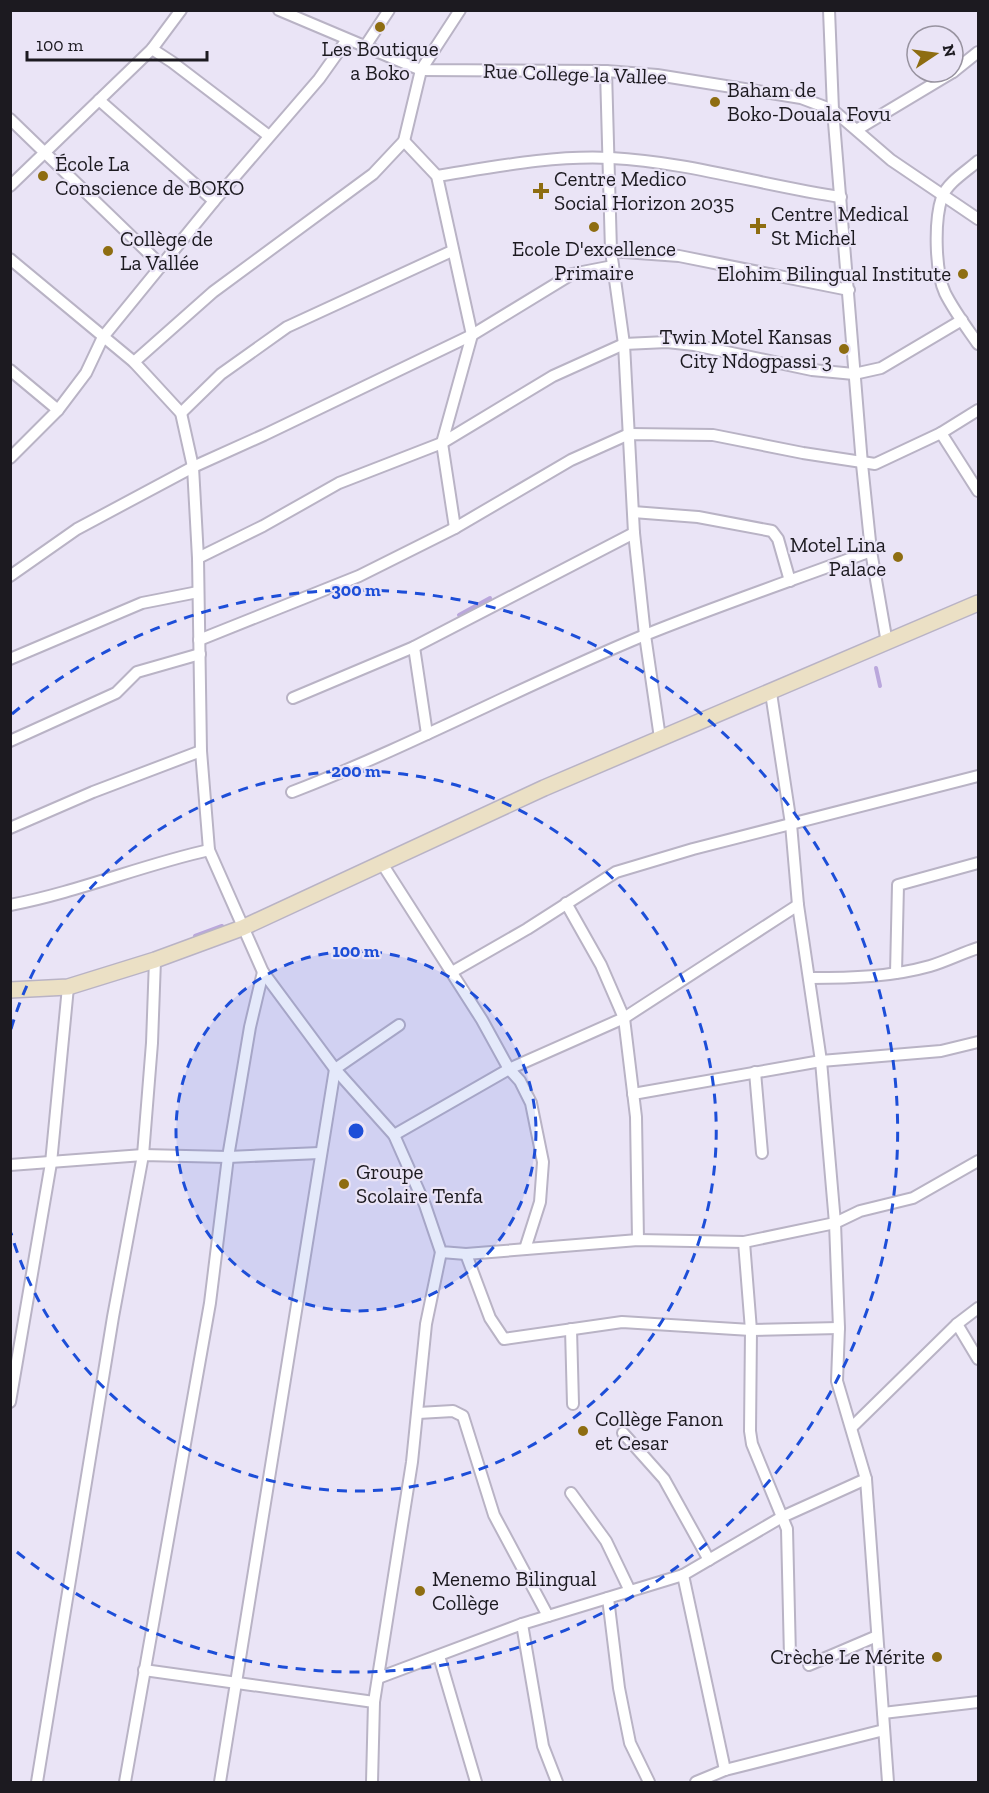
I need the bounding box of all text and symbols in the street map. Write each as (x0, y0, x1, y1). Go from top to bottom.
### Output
marker: Les Boutique a Boko (373, 20, 387, 34)
scale bar (27, 24, 207, 62)
north arrow (905, 24, 965, 84)
text: 100 m (36, 34, 84, 56)
place label: Les Boutique a Boko (321, 36, 439, 85)
text: N (939, 43, 960, 59)
street label: Rue College la Vallee (483, 58, 668, 89)
place label: Baham de Boko-Douala Fovu (727, 77, 891, 126)
marker: Baham de Boko-Douala Fovu (708, 95, 722, 109)
place label: École La Conscience de BOKO (55, 151, 244, 200)
place label: Centre Medico Social Horizon 2035 (554, 166, 734, 215)
marker: École La Conscience de BOKO (36, 169, 50, 183)
marker: Centre Medico Social Horizon 2035 (532, 182, 550, 200)
place label: Centre Medical St Michel (771, 201, 909, 250)
marker: Centre Medical St Michel (749, 217, 767, 235)
marker: Ecole D'excellence Primaire (587, 220, 601, 234)
place label: Collège de La Vallée (120, 226, 213, 275)
place label: Ecole D'excellence Primaire (512, 236, 676, 285)
marker: Collège de La Vallée (101, 244, 115, 258)
place label: Elohim Bilingual Institute (717, 261, 951, 286)
marker: Elohim Bilingual Institute (956, 267, 970, 281)
place label: Twin Motel Kansas City Ndogpassi 3 (660, 324, 832, 373)
marker: Twin Motel Kansas City Ndogpassi 3 (837, 342, 851, 356)
place label: Motel Lina Palace (790, 532, 886, 581)
marker: Motel Lina Palace (891, 550, 905, 564)
text: 300 m (331, 579, 381, 601)
text: 200 m (331, 760, 381, 782)
text: 100 m (332, 940, 380, 962)
centre of rings (346, 1121, 366, 1141)
place label: Groupe Scolaire Tenfa (356, 1159, 483, 1208)
marker: Groupe Scolaire Tenfa (337, 1177, 351, 1191)
place label: Collège Fanon et Cesar (595, 1406, 723, 1455)
marker: Collège Fanon et Cesar (576, 1424, 590, 1438)
place label: Menemo Bilingual Collège (432, 1566, 597, 1615)
marker: Menemo Bilingual Collège (413, 1584, 427, 1598)
place label: Crèche Le Mérite (770, 1644, 925, 1669)
marker: Crèche Le Mérite (930, 1650, 944, 1664)

